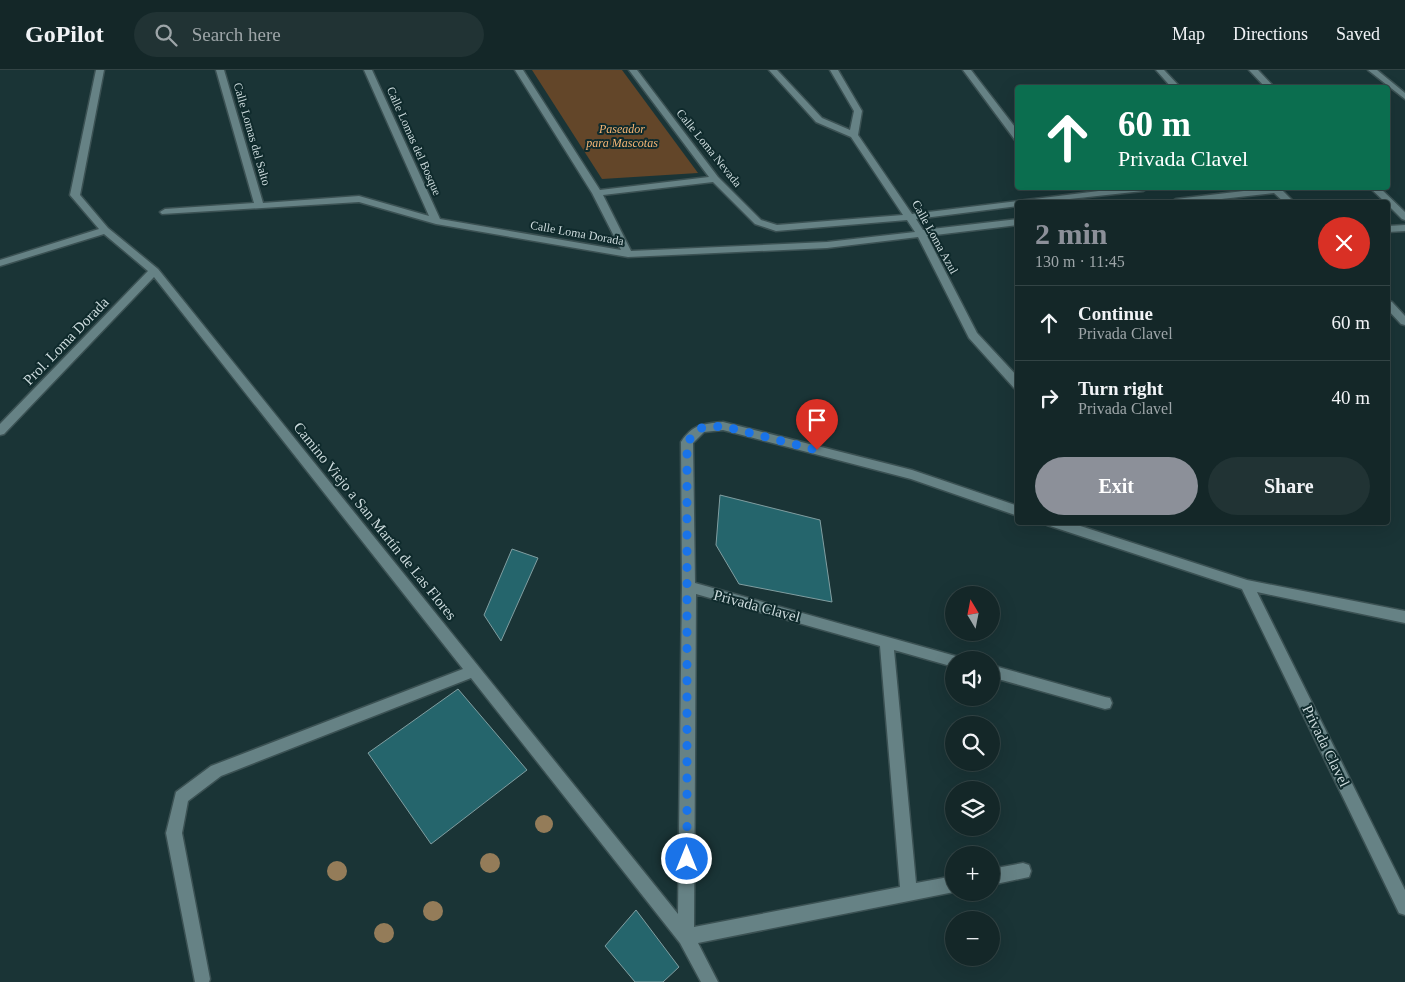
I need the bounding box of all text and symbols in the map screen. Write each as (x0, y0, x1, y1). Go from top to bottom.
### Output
search box (134, 12, 484, 57)
text: GoPilot (25, 21, 104, 47)
icon: search (152, 21, 180, 49)
text: Search here (192, 24, 281, 45)
text: Map (1172, 24, 1205, 44)
text: Directions (1233, 24, 1308, 44)
text: Saved (1336, 24, 1380, 44)
street label: Calle Lomas del Salto (231, 81, 273, 187)
street label: Calle Lomas del Bosque (384, 84, 444, 198)
icon: ahead (1035, 105, 1100, 170)
text: 60 m (1118, 105, 1191, 144)
street label: Calle Loma Nevada (673, 106, 745, 190)
park label: Paseador para Mascotas (585, 122, 658, 150)
text: Privada Clavel (1118, 146, 1248, 171)
street label: Calle Loma Azul (909, 198, 961, 277)
text: 2 min (1035, 217, 1108, 250)
button: close (1318, 217, 1370, 269)
street label: Calle Loma Dorada (529, 218, 625, 248)
text: 130 m · 11:45 (1035, 253, 1125, 270)
street label: Prol. Loma Dorada (20, 294, 112, 388)
text: Continue (1078, 303, 1153, 324)
icon: ahead (1035, 309, 1063, 337)
text: 60 m (1331, 312, 1370, 333)
text: Privada Clavel (1078, 325, 1173, 342)
text: Turn right (1078, 378, 1163, 399)
icon: right (1035, 384, 1063, 412)
text: 40 m (1331, 387, 1370, 408)
pin (796, 399, 838, 450)
text: Privada Clavel (1078, 400, 1173, 417)
icon: arrive (803, 406, 831, 434)
street label: Camino Viejo a San Martín de Las Flores (290, 419, 460, 623)
button: Exit (1035, 457, 1198, 515)
button: Share (1208, 457, 1370, 515)
north arrow (945, 586, 1000, 641)
map controls (945, 586, 1000, 966)
street label: Privada Clavel (712, 587, 802, 625)
button: sound (945, 651, 1000, 706)
street label: Privada Clavel (1299, 703, 1353, 789)
button: search (945, 716, 1000, 771)
button: layers (945, 781, 1000, 836)
position arrow (660, 832, 712, 884)
button: + (945, 846, 1000, 901)
button: − (945, 911, 1000, 966)

